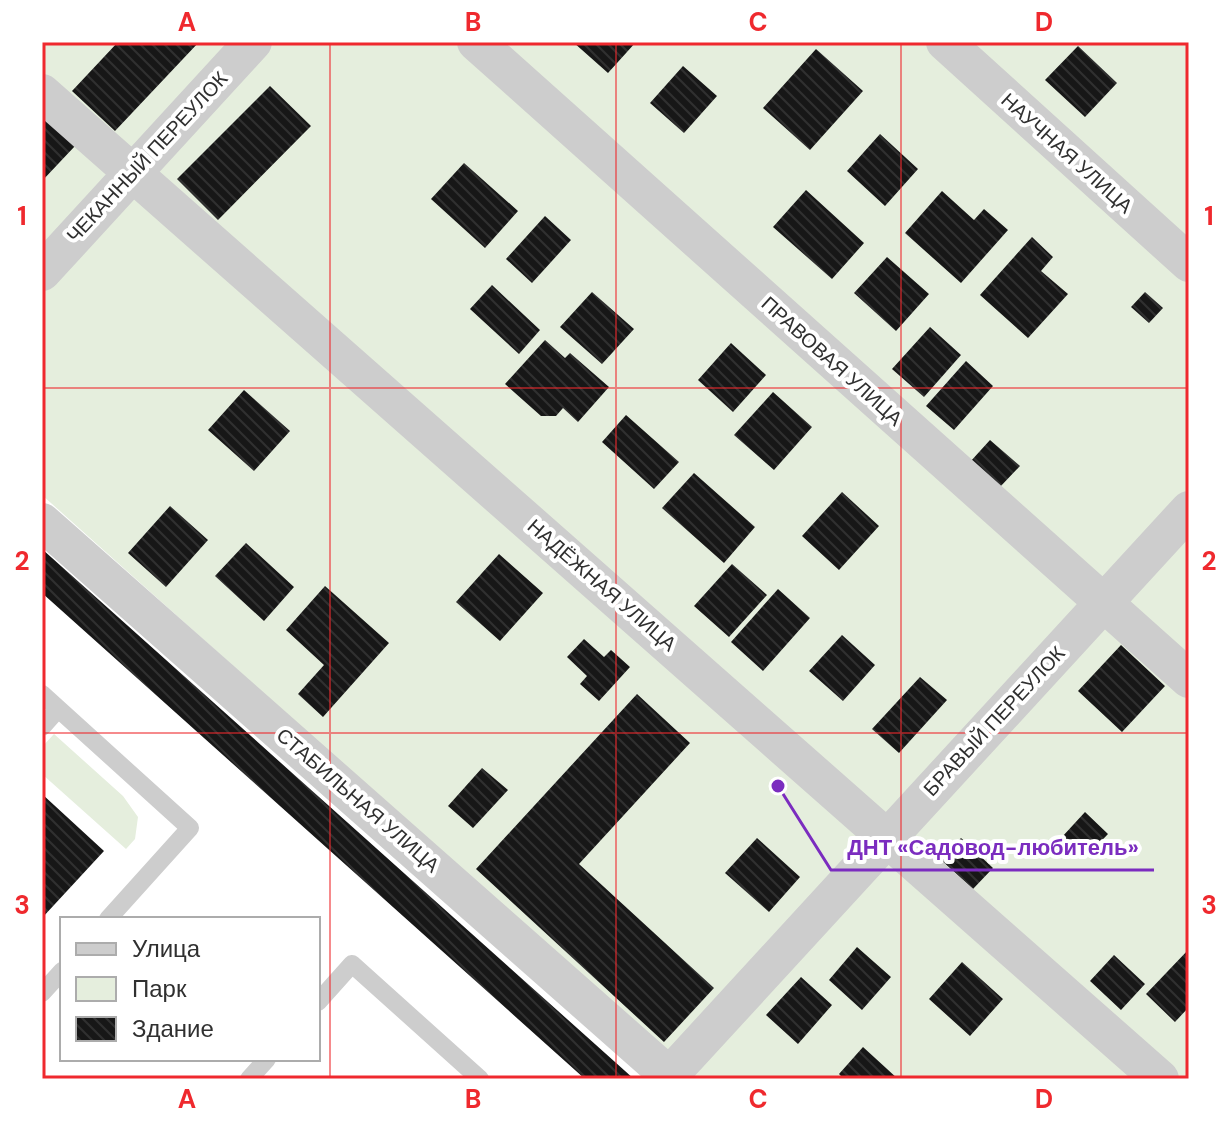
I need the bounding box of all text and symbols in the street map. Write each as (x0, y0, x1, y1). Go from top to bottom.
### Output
text: A (178, 5, 196, 39)
text: B (465, 5, 481, 39)
text: C (748, 5, 768, 39)
text: D (1035, 5, 1053, 39)
street label: ЧЕКАННЫЙ ПЕРЕУЛОК (61, 66, 233, 248)
street label: НАУЧНАЯ УЛИЦА (996, 87, 1139, 219)
text: 1 (17, 199, 27, 233)
text: 1 (1204, 199, 1214, 233)
street label: ПРАВОВАЯ УЛИЦА (756, 291, 909, 432)
street label: НАДЁЖНАЯ УЛИЦА (522, 513, 682, 657)
text: 2 (14, 544, 30, 578)
text: 2 (1201, 544, 1217, 578)
street label: БРАВЫЙ ПЕРЕУЛОК (918, 640, 1071, 802)
street label: СТАБИЛЬНАЯ УЛИЦА (271, 722, 445, 878)
callout: ДНТ «Садовод-любитель» (831, 824, 1154, 870)
text: ДНТ «Садовод-любитель» (847, 833, 1139, 862)
text: 3 (14, 888, 30, 922)
text: 3 (1201, 888, 1217, 922)
legend (60, 917, 320, 1061)
text: Улица (132, 933, 201, 964)
text: Парк (132, 973, 187, 1004)
text: Здание (132, 1013, 214, 1044)
text: A (178, 1082, 196, 1116)
text: B (465, 1082, 481, 1116)
text: C (748, 1082, 768, 1116)
text: D (1035, 1082, 1053, 1116)

